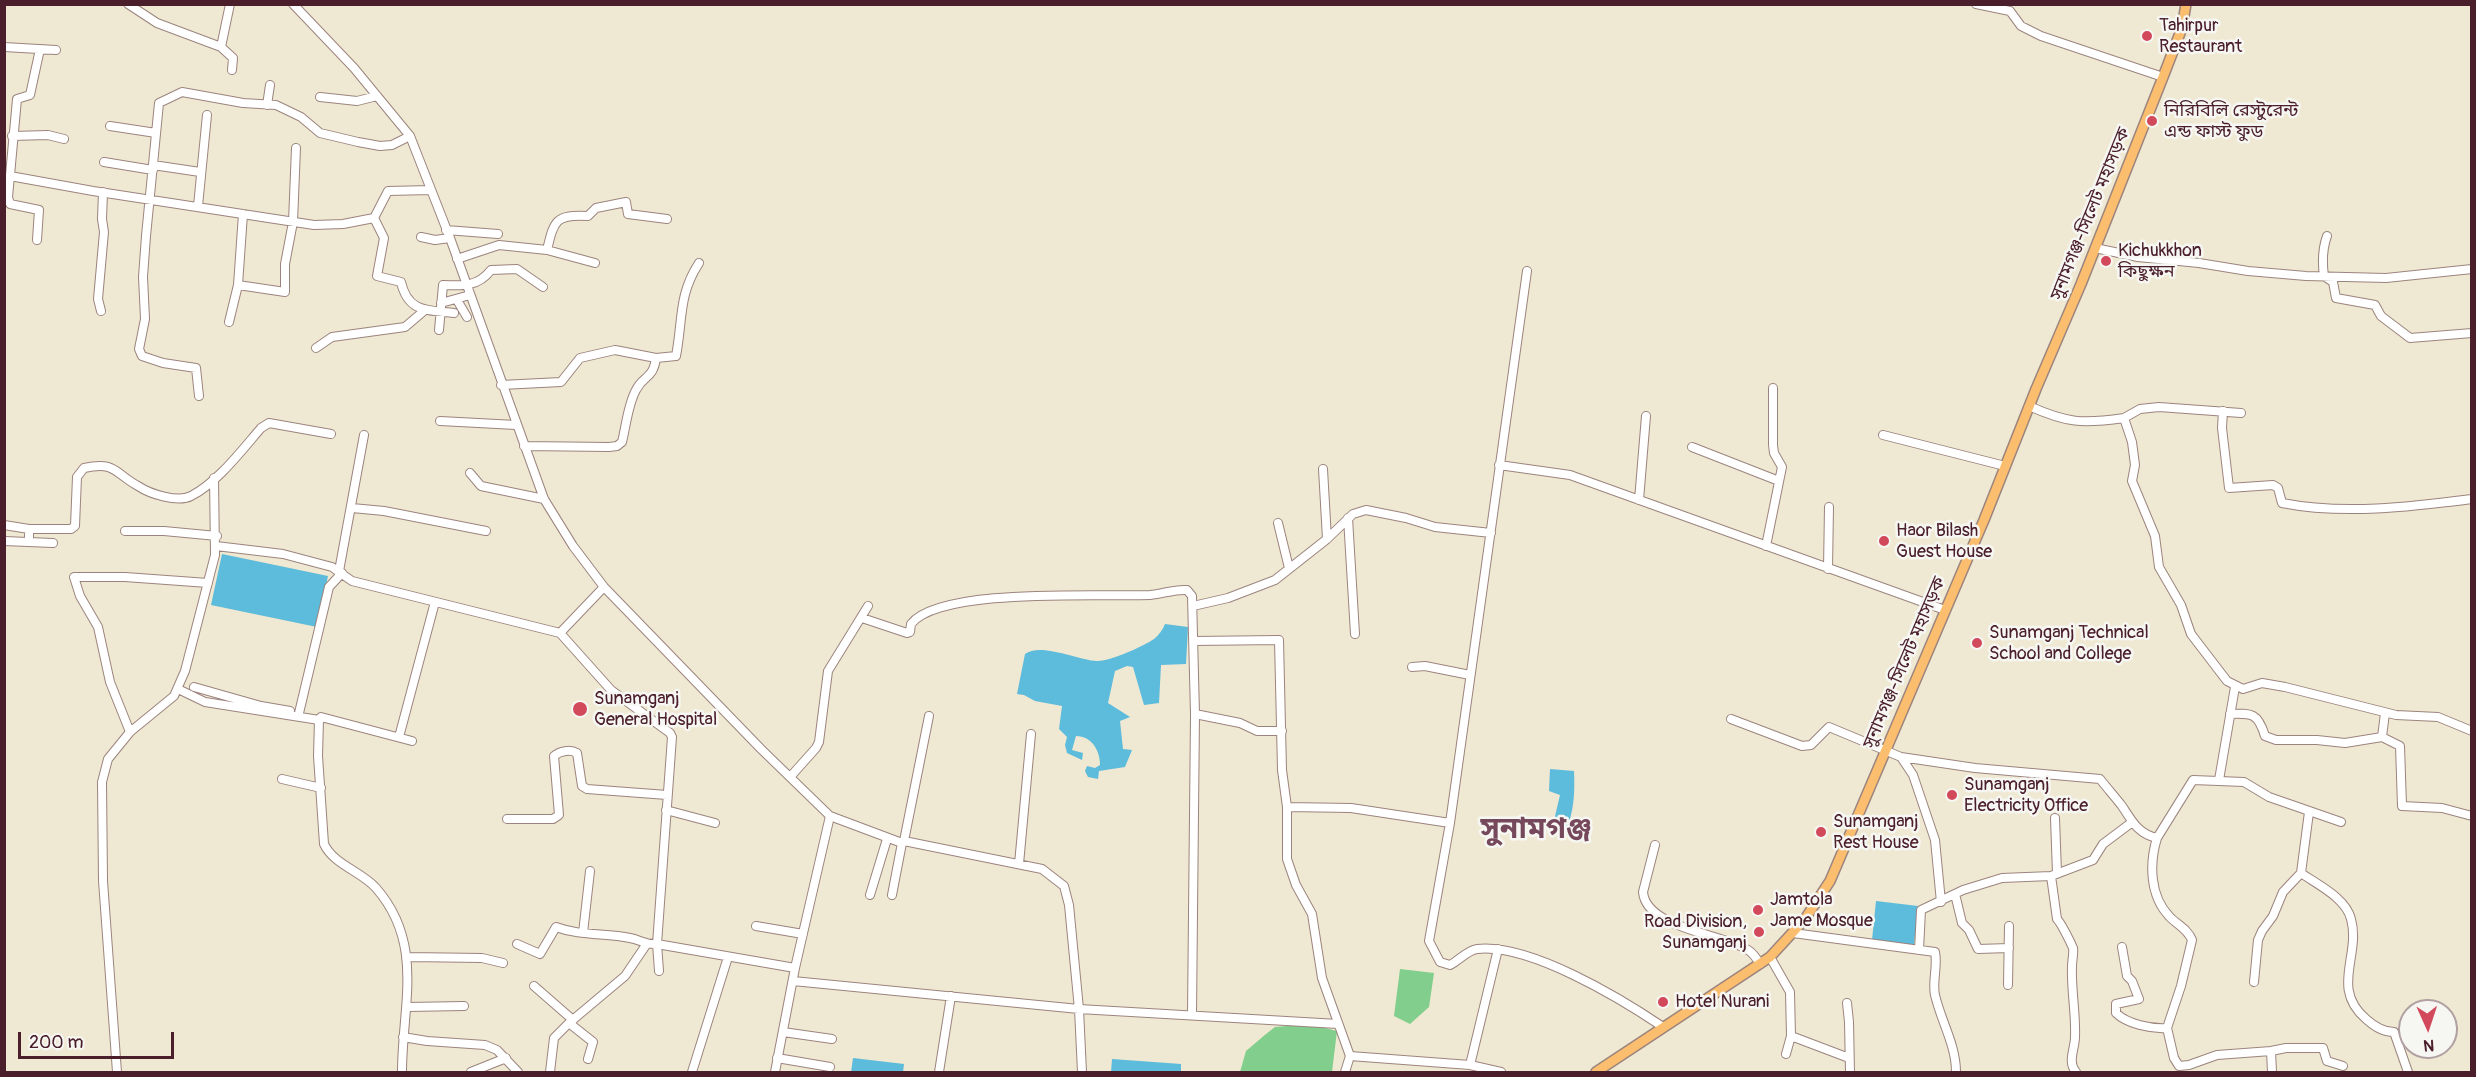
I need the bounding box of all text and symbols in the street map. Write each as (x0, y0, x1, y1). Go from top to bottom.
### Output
place label: Tahirpur Restaurant (2159, 15, 2242, 57)
marker: Tahirpur Restaurant (2140, 29, 2154, 43)
place label: নিরিবিলি রেস্টুরেন্ট এন্ড ফাস্ট ফুড (2164, 100, 2298, 142)
marker: নিরিবিলি রেস্টুরেন্ট এন্ড ফাস্ট ফুড (2145, 114, 2159, 128)
street label: সুনামগঞ্জ-সিলেট মহাসড়ক (2046, 125, 2136, 303)
place label: Kichukkhon কিছুক্ষন (2118, 240, 2202, 282)
marker: Kichukkhon কিছুক্ষন (2099, 254, 2113, 268)
place label: Haor Bilash Guest House (1896, 520, 1992, 562)
marker: Haor Bilash Guest House (1877, 534, 1891, 548)
street label: সুনামগঞ্জ-সিলেট মহাসড়ক (1859, 574, 1951, 752)
place label: Sunamganj Technical School and College (1989, 622, 2149, 664)
marker: Sunamganj Technical School and College (1970, 636, 1984, 650)
place label: Sunamganj General Hospital (594, 688, 717, 730)
marker: Sunamganj General Hospital (571, 700, 589, 718)
place label: Sunamganj Electricity Office (1964, 774, 2088, 816)
marker: Sunamganj Electricity Office (1945, 788, 1959, 802)
place label: Sunamganj Rest House (1833, 811, 1919, 854)
district label: সুনামগঞ্জ (1480, 812, 1592, 848)
marker: Sunamganj Rest House (1814, 825, 1828, 839)
place label: Jamtola Jame Mosque (1770, 889, 1873, 932)
marker: Jamtola Jame Mosque (1751, 903, 1765, 917)
place label: Road Division, Sunamganj (1644, 911, 1747, 954)
marker: Road Division, Sunamganj (1752, 925, 1766, 939)
place label: Hotel Nurani (1675, 991, 1769, 1013)
marker: Hotel Nurani (1656, 995, 1670, 1009)
north arrow (2398, 999, 2458, 1059)
scale bar (21, 1020, 177, 1058)
text: 200 m (29, 1031, 84, 1054)
text: N (2423, 1035, 2435, 1055)

